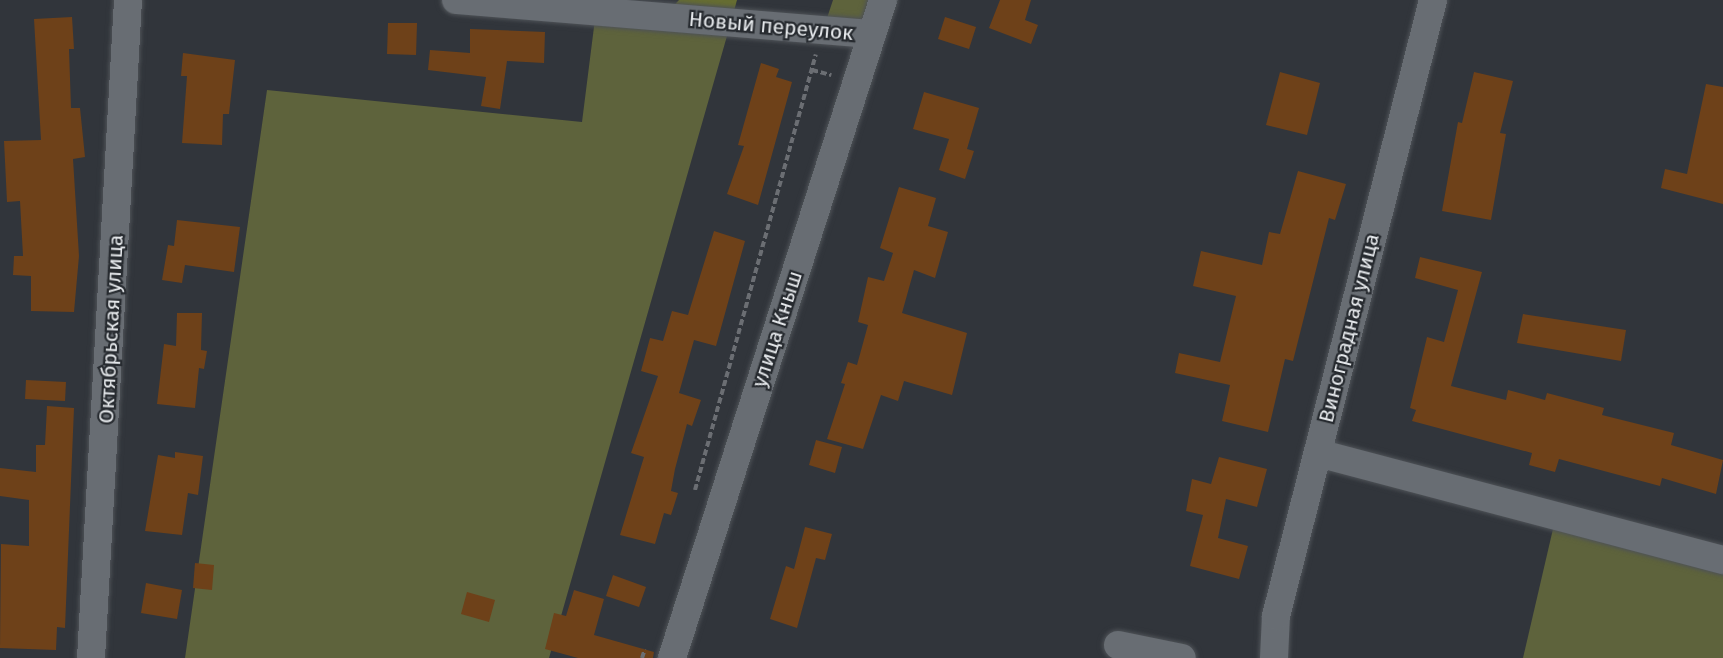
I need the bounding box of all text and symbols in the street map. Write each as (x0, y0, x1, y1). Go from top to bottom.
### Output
street label: Новый переулок (688, 6, 854, 46)
street label: Виноградная улица (1313, 231, 1385, 425)
street label: Октябрьская улица (93, 234, 129, 424)
street label: улица Кныш (746, 268, 808, 390)

